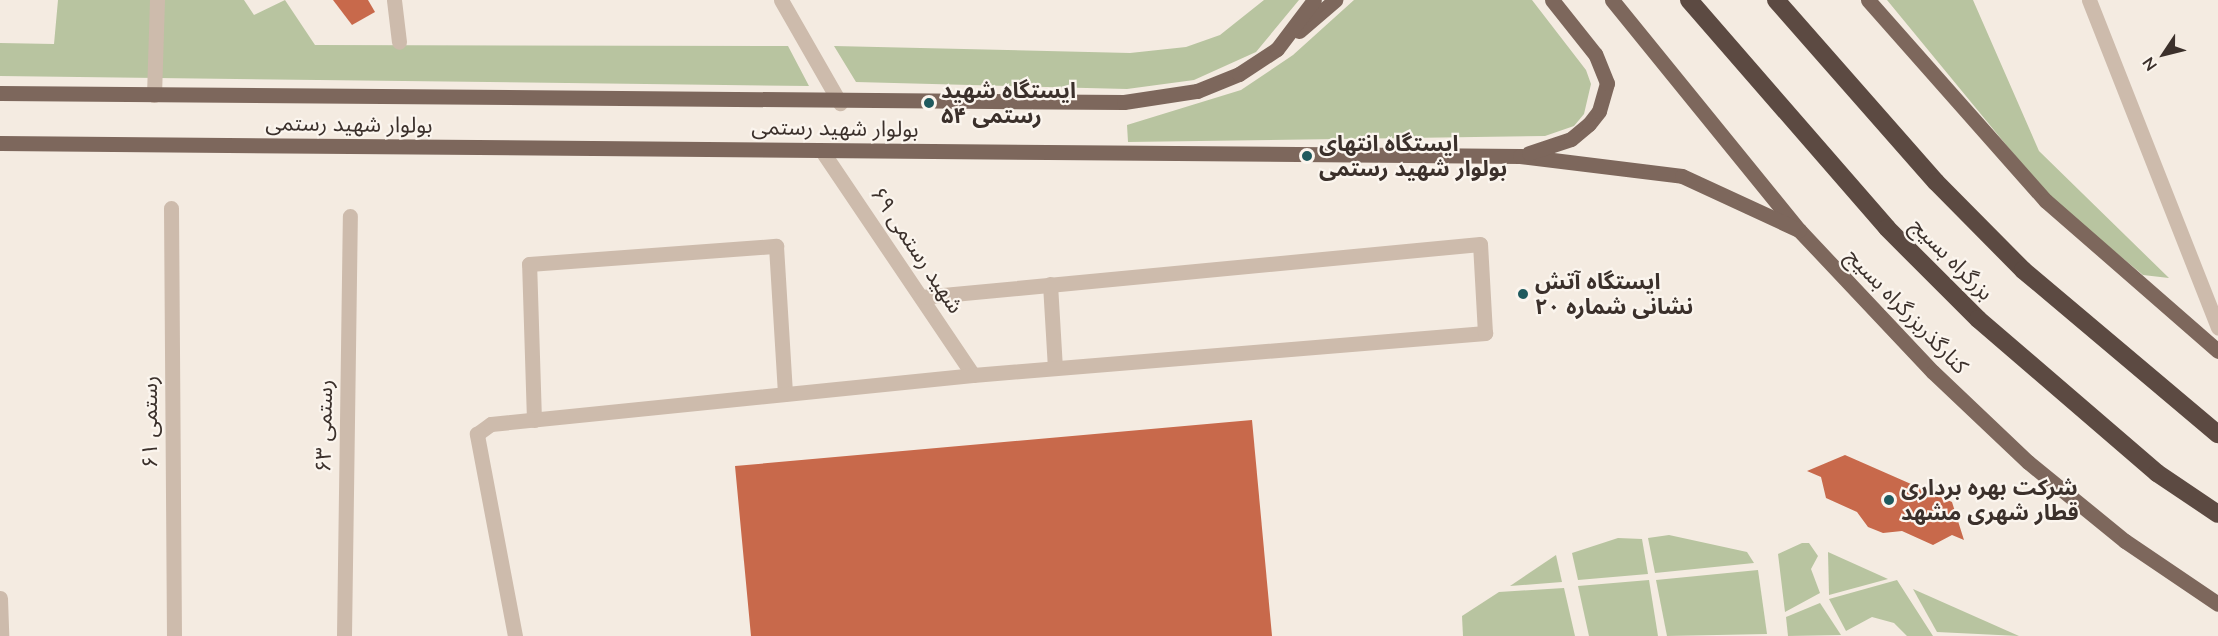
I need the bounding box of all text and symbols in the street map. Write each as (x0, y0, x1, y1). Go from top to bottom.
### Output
north arrow (2134, 24, 2194, 84)
text: N (2138, 54, 2161, 75)
place label: ایستگاه شهید رستمی ۵۴ (941, 77, 1076, 128)
marker: ایستگاه شهید رستمی ۵۴ (922, 96, 936, 110)
street label: بولوار شهید رستمی (265, 109, 433, 139)
street label: بولوار شهید رستمی (751, 113, 919, 143)
place label: ایستگاه انتهای بولوار شهید رستمی (1319, 130, 1507, 182)
marker: ایستگاه انتهای بولوار شهید رستمی (1300, 149, 1314, 163)
street label: شهید رستمی ۶۹ (865, 182, 969, 318)
street label: بزرگراه بسیج (1905, 212, 1999, 306)
street label: کنارگذربزرگراه بسیج (1840, 243, 1974, 379)
place label: ایستگاه آتش نشانی شماره ۲۰ (1535, 268, 1693, 320)
marker: ایستگاه آتش نشانی شماره ۲۰ (1516, 287, 1530, 301)
street label: رستمی ۶۱ (137, 376, 163, 468)
street label: رستمی ۶۳ (310, 379, 338, 473)
place label: شرکت بهره برداری قطار شهری مشهد (1901, 474, 2079, 526)
marker: شرکت بهره برداری قطار شهری مشهد (1882, 493, 1896, 507)

